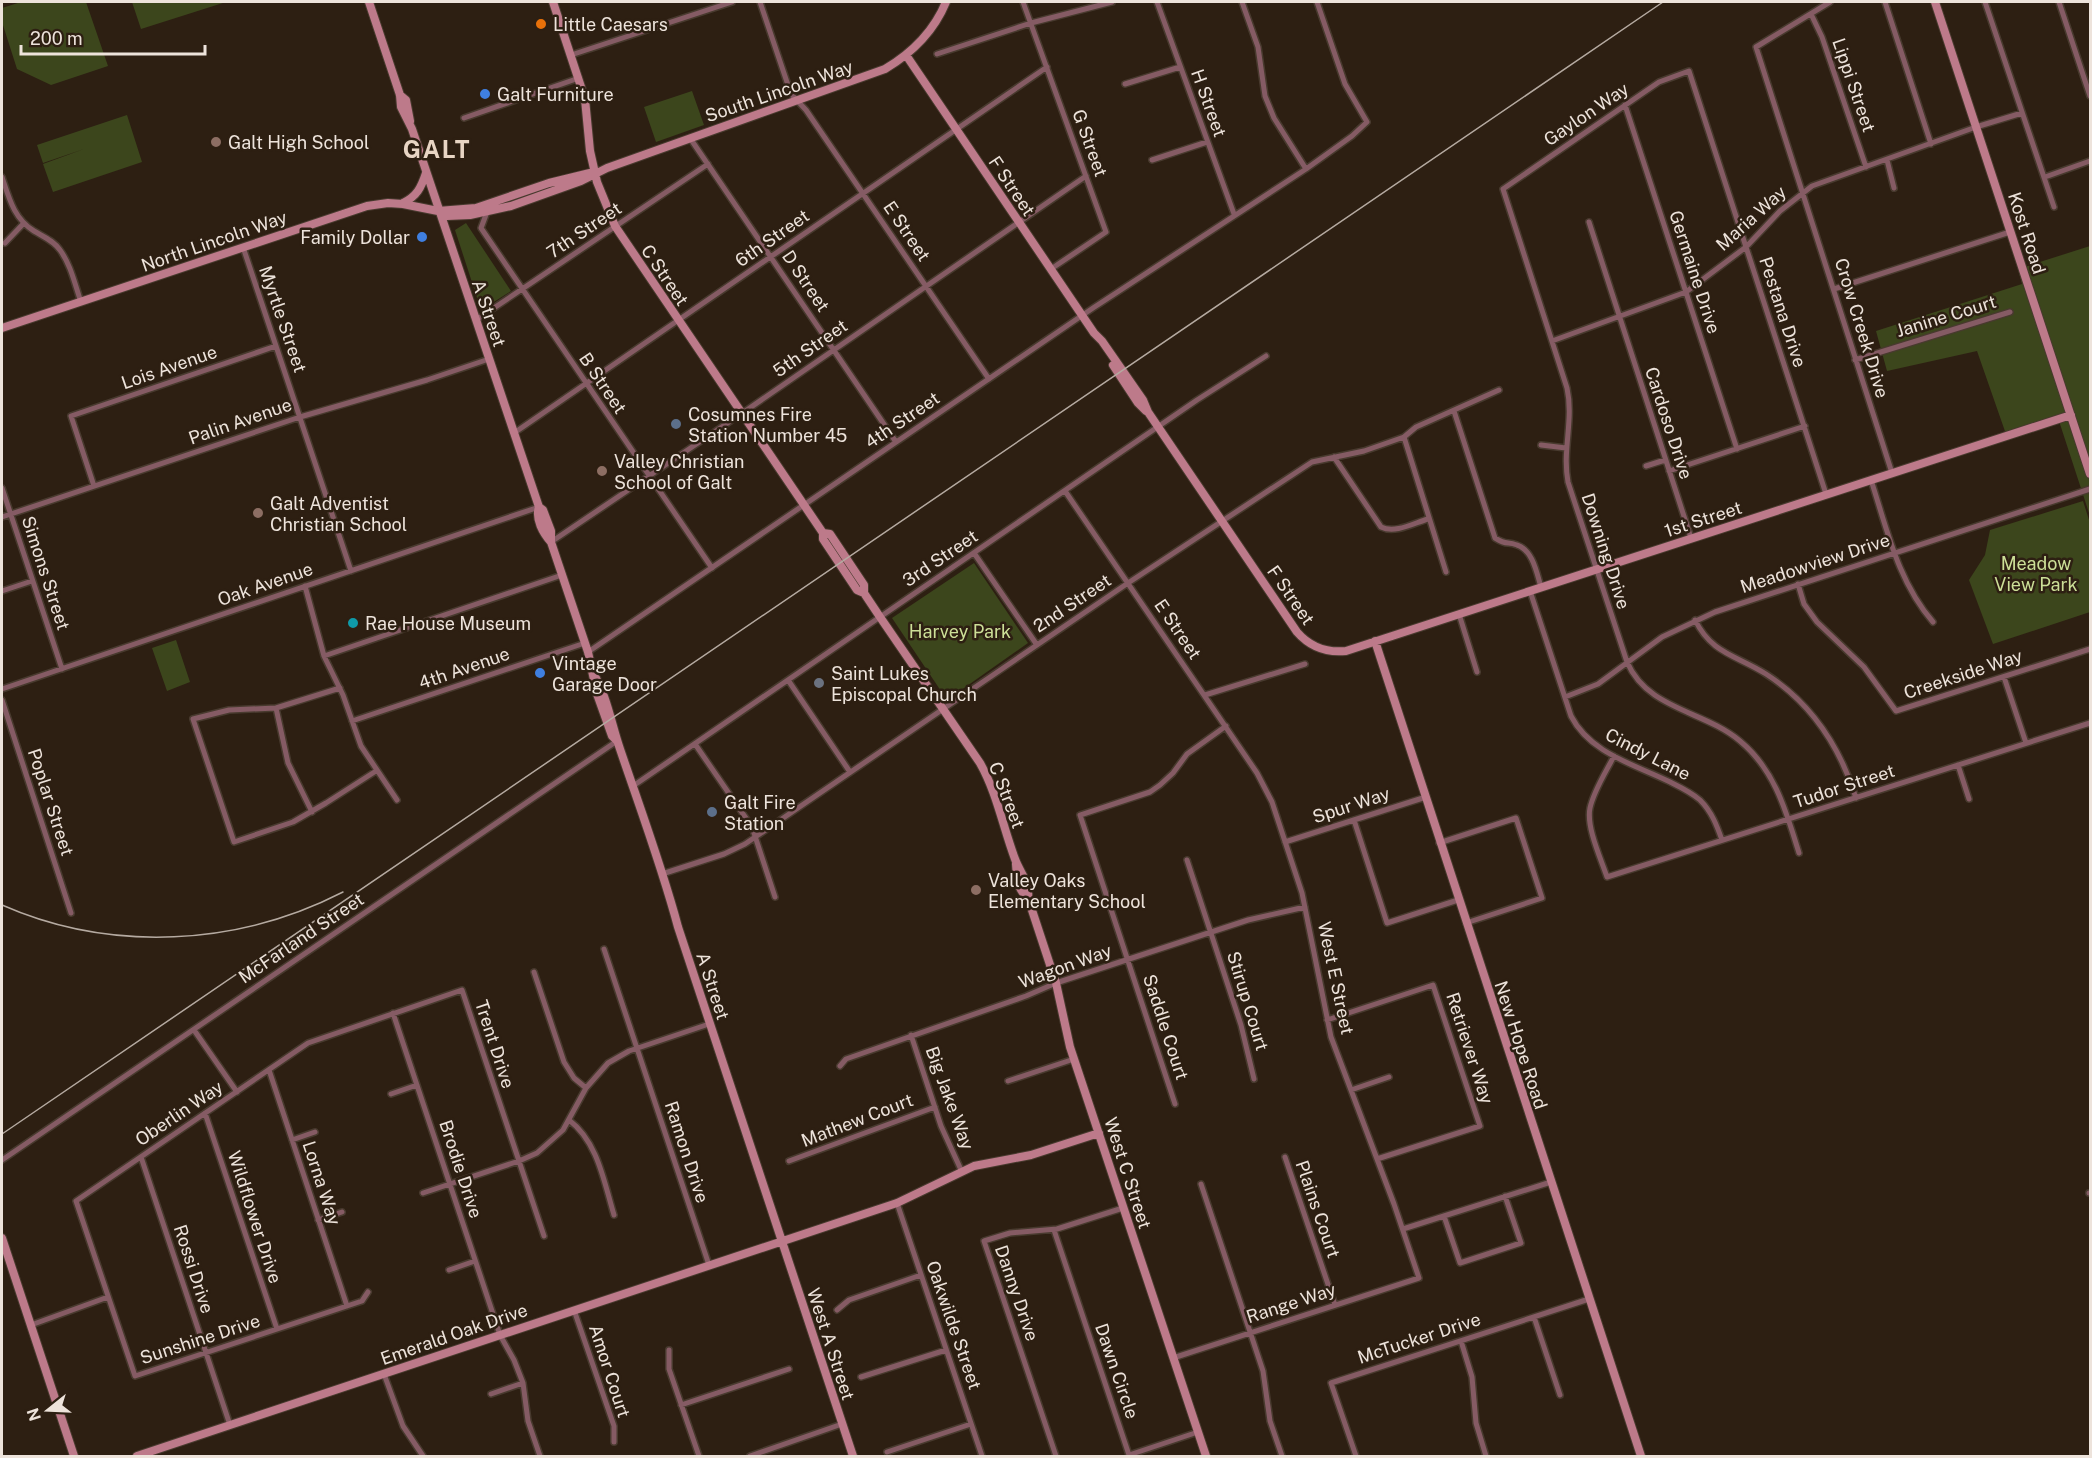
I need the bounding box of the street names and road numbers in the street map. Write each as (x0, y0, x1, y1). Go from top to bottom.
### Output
street label: Lippi Street (1828, 35, 1880, 135)
street label: South Lincoln Way (702, 56, 856, 126)
street label: H Street (1187, 66, 1231, 140)
street label: Gaylon Way (1540, 78, 1633, 150)
street label: G Street (1068, 106, 1112, 180)
street label: F Street (984, 152, 1040, 220)
street label: Maria Way (1712, 181, 1791, 255)
street label: Kost Road (2004, 189, 2050, 277)
street label: 7th Street (543, 197, 625, 263)
street label: E Street (879, 197, 935, 265)
street label: 6th Street (731, 205, 813, 271)
street label: North Lincoln Way (138, 206, 290, 276)
street label: Germaine Drive (1665, 208, 1725, 336)
street label: C Street (637, 240, 693, 310)
street label: D Street (778, 246, 834, 316)
street label: Pestana Drive (1755, 254, 1811, 370)
street label: Crow Creek Drive (1831, 256, 1893, 400)
street label: Myrtle Street (255, 263, 311, 375)
street label: A Street (468, 277, 510, 349)
street label: Janine Court (1893, 291, 1999, 341)
street label: 5th Street (769, 315, 851, 381)
street label: Lois Avenue (118, 341, 220, 393)
street label: B Street (575, 349, 631, 417)
street label: Cardoso Drive (1641, 364, 1697, 482)
street label: 4th Street (861, 387, 943, 453)
street label: Palin Avenue (186, 394, 294, 448)
street label: Downing Drive (1577, 490, 1635, 612)
street label: 1st Street (1662, 497, 1744, 541)
street label: Simons Street (18, 513, 74, 633)
street label: 3rd Street (899, 525, 981, 591)
street label: Meadowview Drive (1738, 529, 1892, 597)
street label: Oak Avenue (215, 558, 315, 610)
street label: F Street (1263, 561, 1319, 629)
street label: 2nd Street (1029, 569, 1115, 637)
street label: E Street (1150, 595, 1206, 663)
street label: 4th Avenue (416, 643, 512, 693)
street label: Creekside Way (1901, 645, 2025, 703)
street label: Cindy Lane (1602, 724, 1694, 784)
street label: Poplar Street (24, 746, 78, 858)
street label: C Street (985, 759, 1029, 831)
street label: Tudor Street (1791, 760, 1897, 812)
street label: Spur Way (1310, 783, 1393, 827)
street label: McFarland Street (234, 888, 368, 988)
street label: West E Street (1314, 920, 1358, 1036)
street label: Wagon Way (1016, 939, 1115, 993)
street label: Stirup Court (1223, 949, 1273, 1053)
street label: A Street (692, 950, 734, 1022)
street label: Saddle Court (1139, 972, 1193, 1082)
street label: New Hope Road (1490, 978, 1552, 1112)
street label: Retriever Way (1442, 990, 1498, 1107)
street label: Trent Drive (471, 997, 519, 1091)
street label: Big Jake Way (922, 1043, 979, 1153)
street label: Oberlin Way (131, 1076, 227, 1150)
street label: Mathew Court (798, 1089, 916, 1151)
street label: Ramon Drive (661, 1099, 713, 1205)
street label: West C Street (1100, 1115, 1156, 1231)
street label: Brodie Drive (435, 1117, 487, 1221)
street label: Lorna Way (299, 1138, 346, 1228)
street label: Wildflower Drive (224, 1148, 286, 1286)
street label: Plains Court (1291, 1157, 1345, 1261)
street label: Rossi Drive (170, 1222, 218, 1316)
street label: Danny Drive (991, 1242, 1043, 1344)
street label: Oakwilde Street (922, 1258, 986, 1392)
street label: Range Way (1244, 1279, 1339, 1327)
street label: West A Street (803, 1285, 859, 1403)
street label: Emerald Oak Drive (378, 1299, 530, 1369)
street label: McTucker Drive (1355, 1308, 1483, 1368)
street label: Sunshine Drive (137, 1310, 263, 1368)
street label: Dawn Circle (1091, 1320, 1143, 1422)
street label: Amor Court (585, 1322, 635, 1420)

